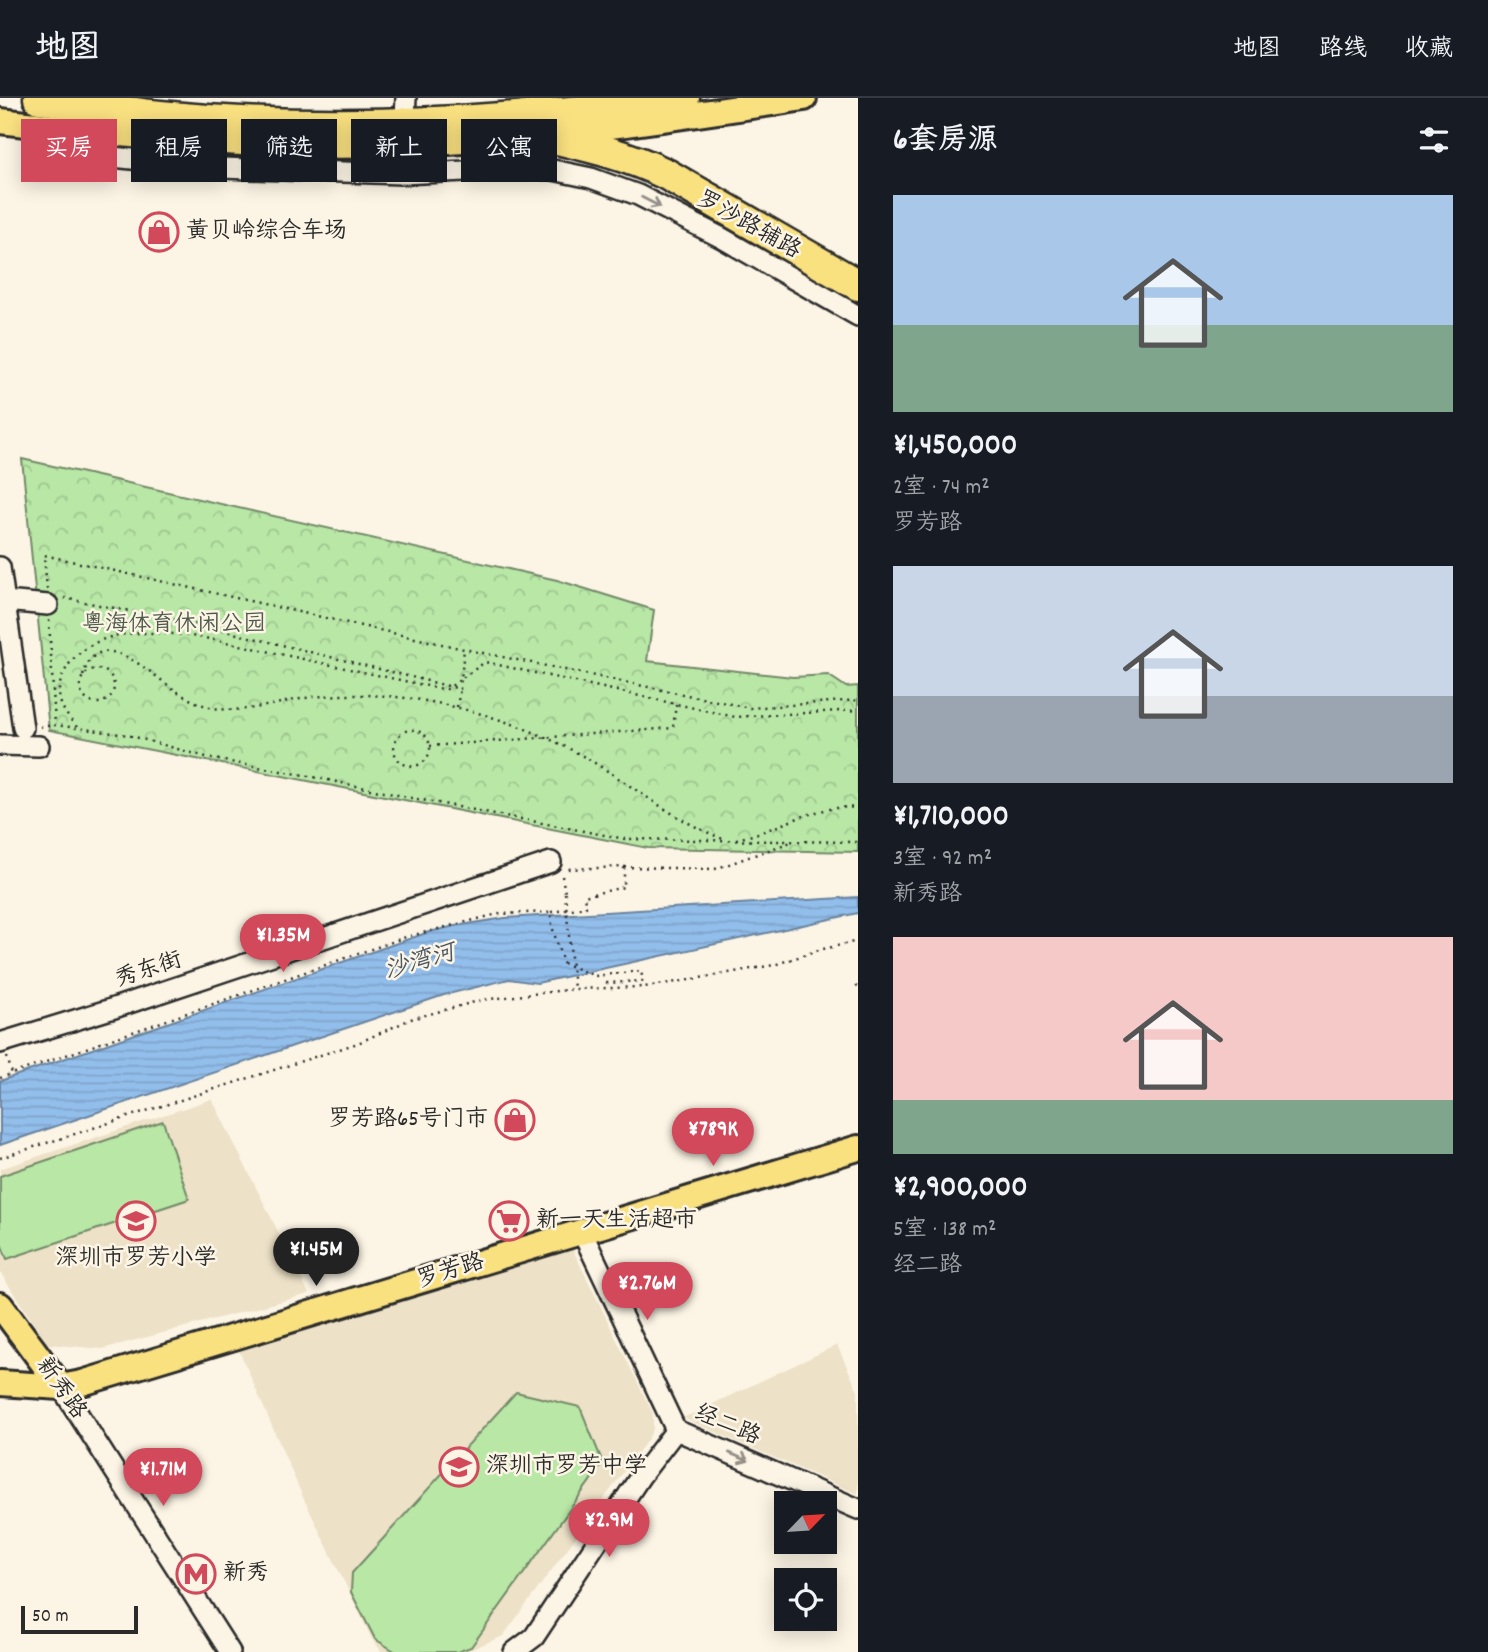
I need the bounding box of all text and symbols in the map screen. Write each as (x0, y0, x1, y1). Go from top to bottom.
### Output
text: 地图 (35, 27, 101, 74)
text: 地图 (1233, 33, 1281, 67)
text: 路线 (1319, 33, 1367, 67)
text: 收藏 (1405, 33, 1453, 67)
chip: 买房 (21, 119, 117, 182)
chip: 租房 (131, 119, 227, 182)
chip: 筛选 (241, 119, 337, 182)
chip: 新上 (351, 119, 447, 182)
chip: 公寓 (461, 119, 557, 182)
text: 6套房源 (893, 121, 998, 164)
icon: filters (1415, 121, 1453, 159)
street label: 罗沙路辅路 (690, 184, 806, 268)
one-way arrow (640, 196, 661, 210)
shop icon: 黄贝岭综合车场 (138, 211, 180, 253)
place label: 黄贝岭综合车场 (186, 216, 347, 249)
icon: home (1110, 240, 1236, 366)
text: ¥1,450,000 (893, 426, 1017, 469)
text: 2室 · 74 m² (893, 472, 990, 505)
text: 罗芳路 (893, 508, 962, 541)
park label: 粤海体育休闲公园 (82, 609, 266, 642)
icon: home (1110, 611, 1236, 737)
text: ¥1,710,000 (893, 797, 1009, 840)
text: 3室 · 92 m² (893, 843, 992, 876)
text: 新秀路 (893, 879, 962, 912)
pin: ¥1.35M (226, 914, 340, 974)
text: ¥1.35M (256, 920, 310, 953)
water label: 沙湾河 (381, 936, 463, 989)
street label: 秀东街 (111, 945, 187, 997)
icon: home (1110, 982, 1236, 1108)
shop icon: 罗芳路65号门市 (494, 1099, 536, 1141)
place label: 罗芳路65号门市 (328, 1104, 488, 1137)
pin: ¥789K (664, 1108, 762, 1168)
text: ¥789K (688, 1114, 738, 1147)
text: ¥2,900,000 (893, 1168, 1028, 1211)
school or university icon: 深圳市罗芳小学 (115, 1200, 157, 1242)
supermarket icon: 新一天生活超市 (488, 1200, 530, 1242)
place label: 新一天生活超市 (536, 1205, 697, 1238)
text: 5室 · 138 m² (893, 1214, 996, 1247)
pin: ¥1.45M (259, 1228, 373, 1288)
text: ¥1.45M (289, 1234, 343, 1267)
place label: 深圳市罗芳小学 (56, 1243, 217, 1276)
street label: 罗芳路 (413, 1246, 489, 1298)
text: 经二路 (893, 1250, 962, 1283)
pin: ¥2.76M (590, 1262, 704, 1322)
text: ¥2.76M (618, 1268, 676, 1301)
street label: 新秀路 (27, 1351, 93, 1427)
street label: 经二路 (689, 1397, 765, 1455)
school or university icon: 深圳市罗芳中学 (438, 1446, 480, 1488)
pin: ¥1.71M (106, 1448, 220, 1508)
place label: 深圳市罗芳中学 (486, 1451, 647, 1484)
one-way arrow (728, 1452, 749, 1465)
text: ¥1.71M (139, 1454, 187, 1487)
north arrow (774, 1491, 836, 1554)
map controls (774, 1491, 837, 1631)
pin: ¥2.9M (560, 1500, 658, 1559)
text: ¥2.9M (584, 1505, 634, 1538)
metro station icon: 新秀 (175, 1553, 217, 1595)
place label: 新秀 (223, 1558, 269, 1591)
button: locate (774, 1568, 837, 1631)
scale bar (21, 1603, 138, 1635)
text: 50 m (32, 1604, 69, 1631)

